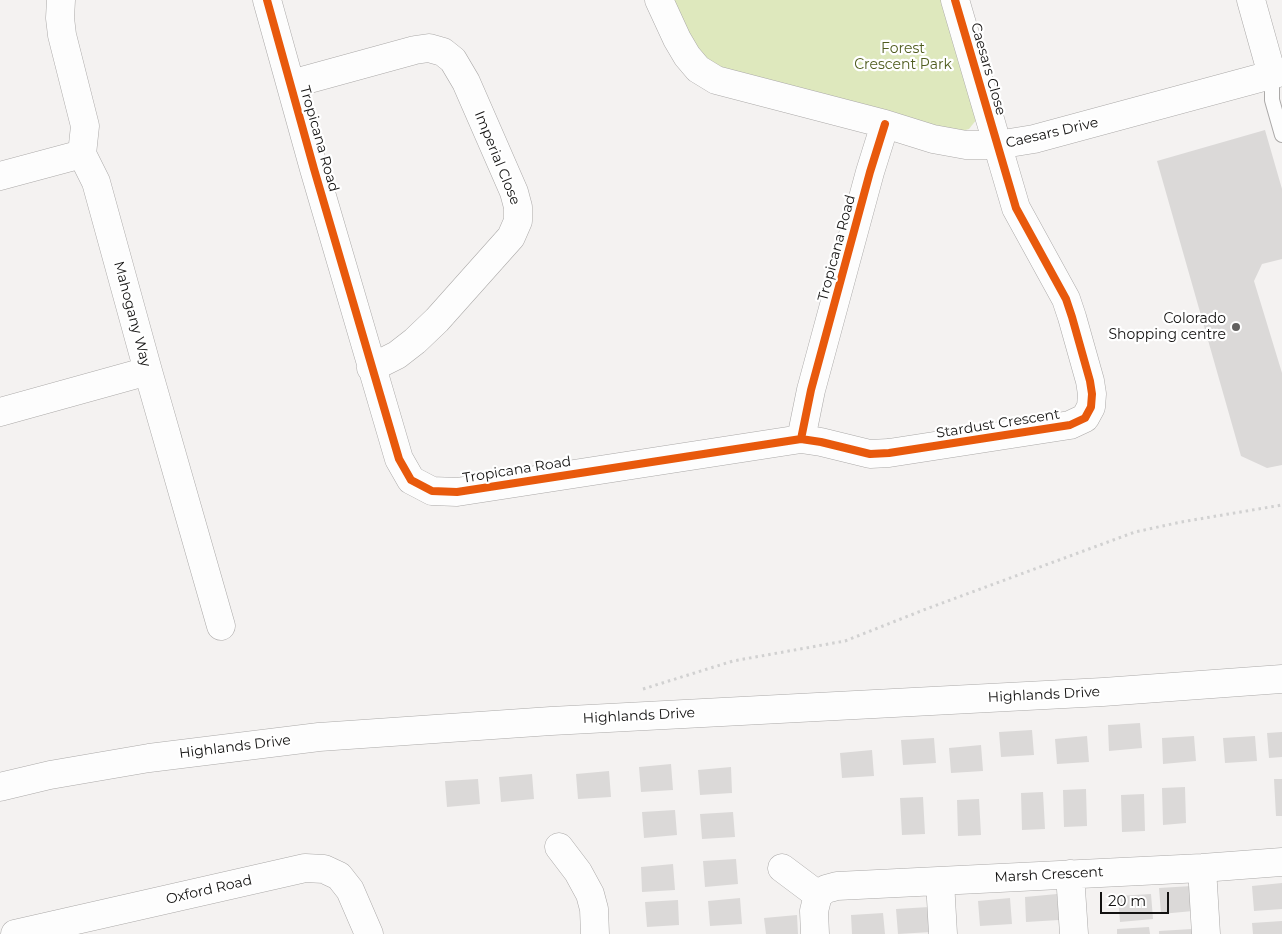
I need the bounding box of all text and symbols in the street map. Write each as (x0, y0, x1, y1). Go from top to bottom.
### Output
street label: Caesars Close (967, 21, 1009, 117)
park label: Forest Crescent Park (854, 41, 952, 74)
street label: Tropicana Road (296, 84, 342, 194)
street label: Imperial Close (471, 109, 523, 207)
street label: Caesars Drive (1004, 114, 1100, 152)
street label: Tropicana Road (815, 193, 859, 303)
street label: Mahogany Way (110, 259, 154, 369)
place label: Colorado Shopping centre (1108, 311, 1226, 344)
marker: Colorado Shopping centre (1230, 321, 1242, 333)
street label: Stardust Crescent (935, 406, 1061, 442)
street label: Tropicana Road (462, 453, 572, 487)
street label: Highlands Drive (987, 684, 1101, 706)
street label: Highlands Drive (582, 705, 696, 727)
street label: Highlands Drive (178, 732, 292, 762)
street label: Marsh Crescent (994, 864, 1104, 886)
street label: Oxford Road (164, 872, 254, 908)
scale bar (1102, 882, 1171, 914)
text: 20 m (1108, 891, 1146, 910)

